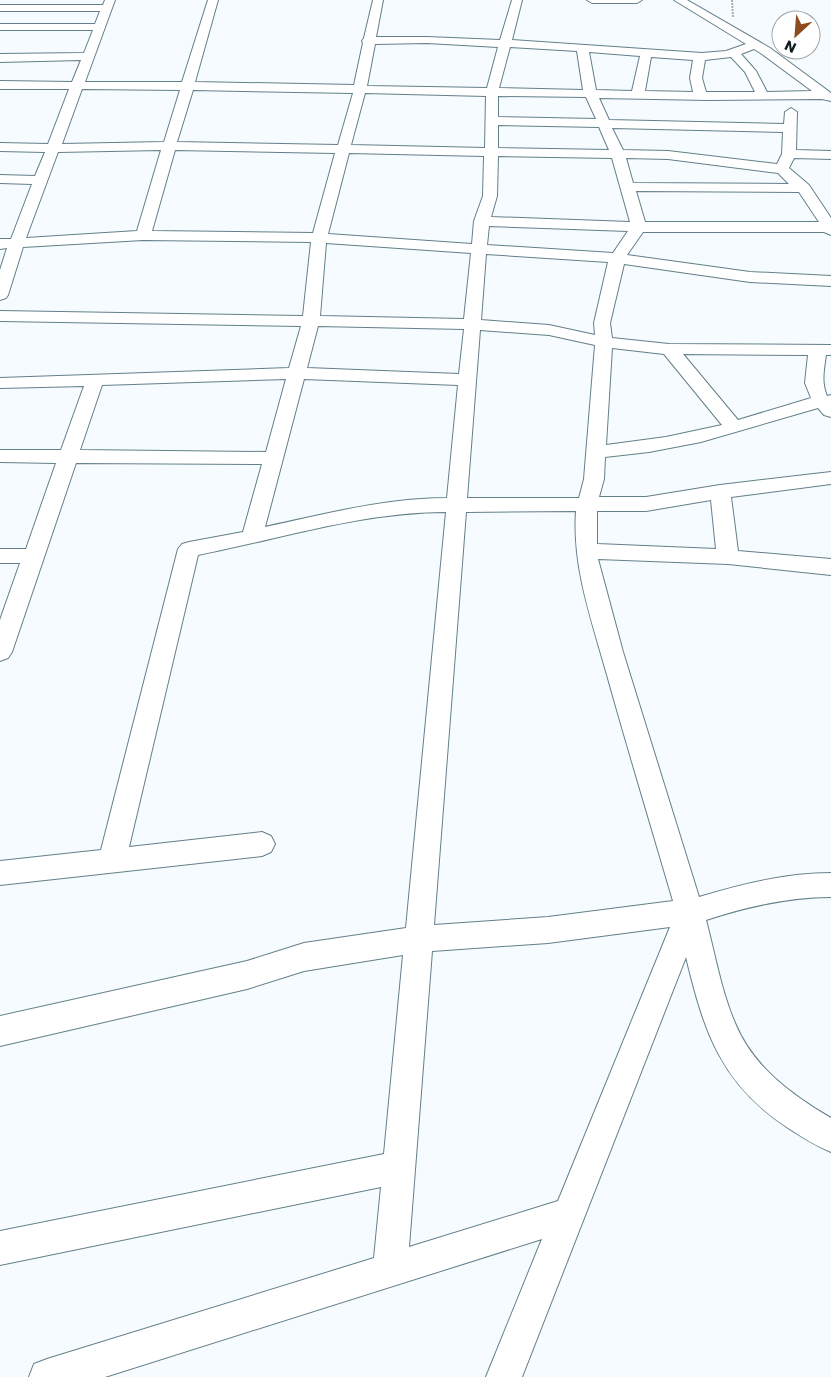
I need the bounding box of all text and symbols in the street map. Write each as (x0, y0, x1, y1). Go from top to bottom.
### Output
north arrow (771, 10, 821, 60)
text: N (781, 35, 799, 58)

